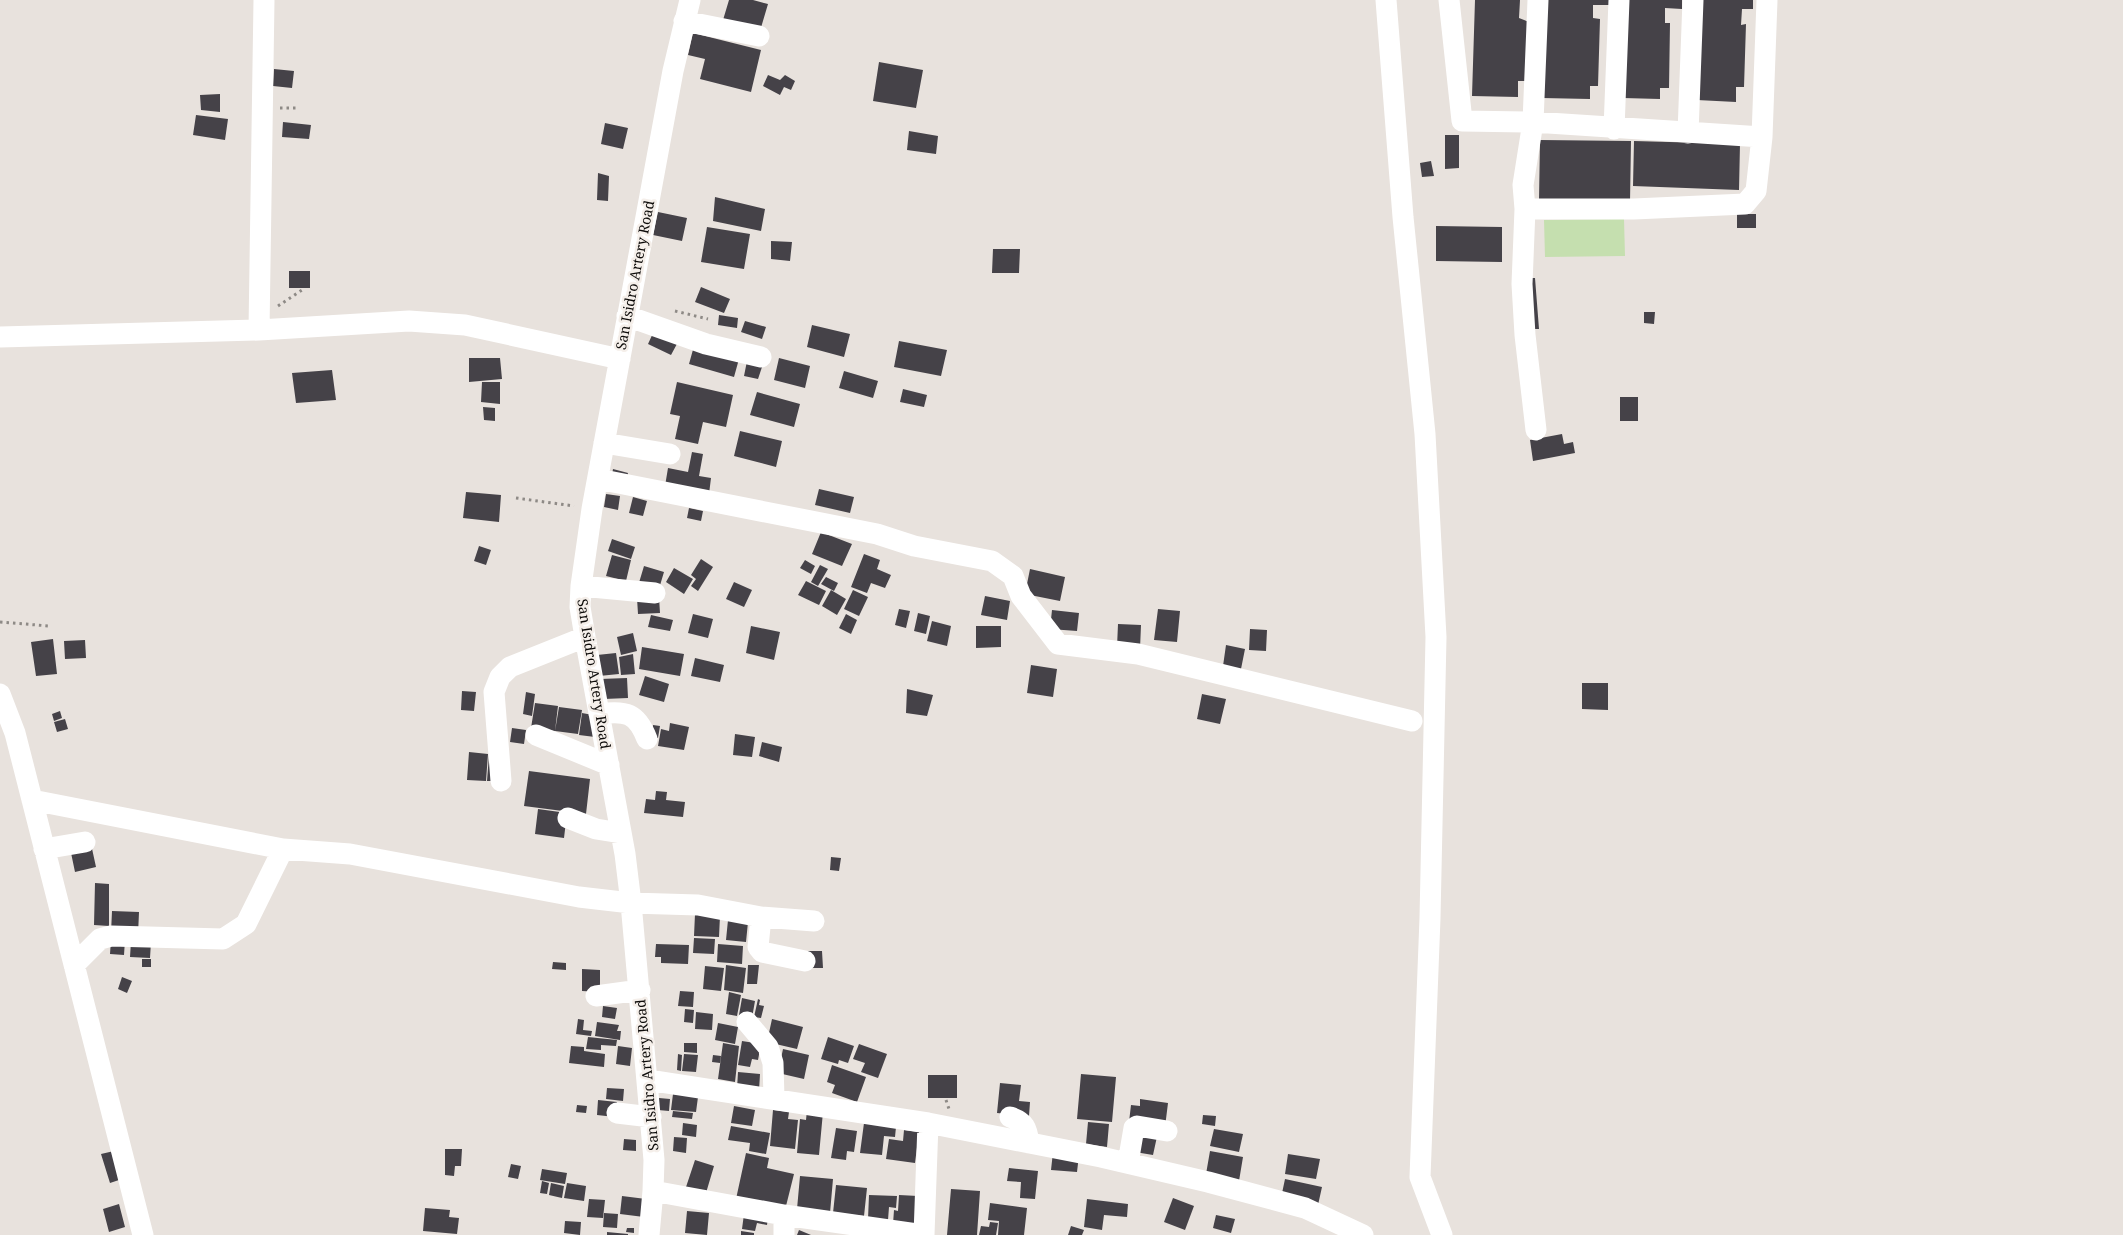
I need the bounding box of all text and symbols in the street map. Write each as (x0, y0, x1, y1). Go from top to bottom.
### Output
street label: San Isidro Artery Road (611, 198, 658, 351)
street label: San Isidro Artery Road (573, 597, 616, 751)
street label: San Isidro Artery Road (630, 998, 663, 1151)

